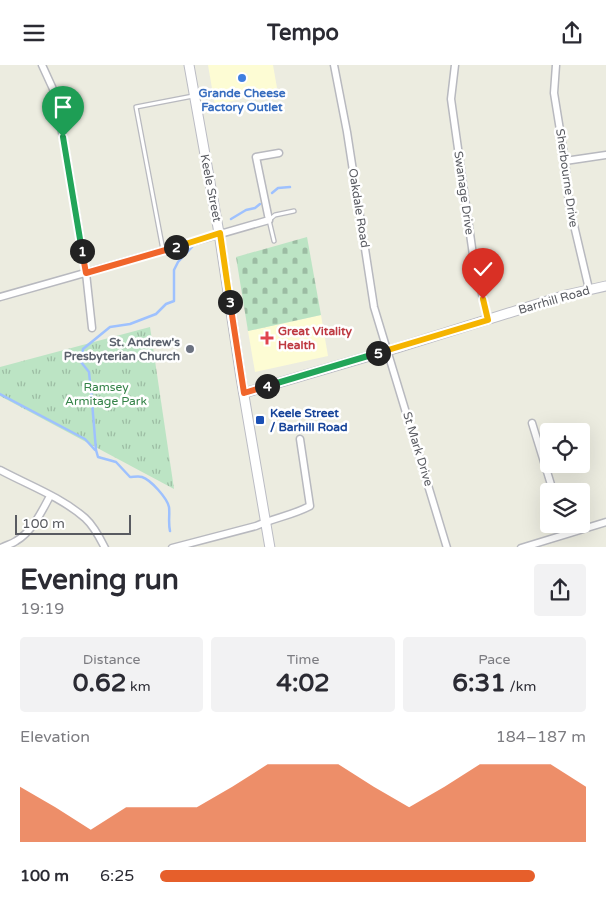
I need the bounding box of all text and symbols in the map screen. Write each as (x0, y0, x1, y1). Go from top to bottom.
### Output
icon: menu (20, 19, 48, 47)
icon: share (558, 19, 586, 47)
text: Tempo (267, 20, 339, 46)
marker: Grande Cheese Factory Outlet (236, 72, 248, 84)
pin (42, 86, 84, 137)
place label: Grande Cheese Factory Outlet (198, 86, 286, 115)
icon: arrive (49, 93, 77, 121)
street label: Sherbourne Drive (553, 128, 581, 228)
street label: Swanage Drive (451, 150, 477, 236)
street label: Keele Street (198, 153, 225, 224)
street label: Oakdale Road (346, 167, 372, 249)
pin: 2 (164, 235, 188, 259)
pin: 1 (70, 239, 94, 263)
text: 2 (172, 239, 181, 256)
text: 1 (78, 243, 87, 260)
pin (462, 248, 504, 299)
icon: check (469, 255, 497, 283)
street label: Barrhill Road (517, 283, 591, 317)
pin: 3 (218, 289, 242, 315)
text: 3 (226, 294, 235, 311)
place label: Great Vitality Health (278, 324, 353, 352)
marker: Great Vitality Health (260, 331, 274, 345)
place label: St. Andrew's Presbyterian Church (64, 335, 180, 364)
pin: 5 (366, 341, 390, 365)
marker: St. Andrew's Presbyterian Church (184, 343, 196, 355)
text: 5 (374, 345, 383, 362)
pin: 4 (254, 373, 280, 399)
text: 4 (263, 378, 272, 395)
park label: Ramsey Armitage Park (65, 380, 147, 408)
place label: Keele Street / Barhill Road (270, 406, 348, 434)
street label: St Mark Drive (400, 410, 436, 488)
marker: Keele Street / Barhill Road (254, 414, 266, 426)
map controls (540, 423, 590, 533)
button: locate (540, 423, 590, 473)
button: layers (540, 483, 590, 533)
scale bar (15, 513, 131, 536)
text: 100 m (22, 515, 65, 532)
text: Evening run (20, 563, 179, 597)
button: share (534, 564, 586, 616)
text: 19:19 (20, 599, 64, 619)
text: Distance (83, 651, 140, 668)
text: Time (287, 651, 319, 668)
text: Pace (478, 651, 510, 668)
text: 0.62 (73, 668, 126, 698)
text: 4:02 (276, 668, 330, 698)
text: 6:31 (452, 668, 506, 698)
text: km (126, 678, 151, 695)
text: /km (506, 678, 536, 695)
text: Elevation (20, 727, 90, 747)
text: 184–187 m (496, 727, 586, 747)
text: 100 m (20, 866, 69, 886)
text: 6:25 (100, 866, 134, 886)

